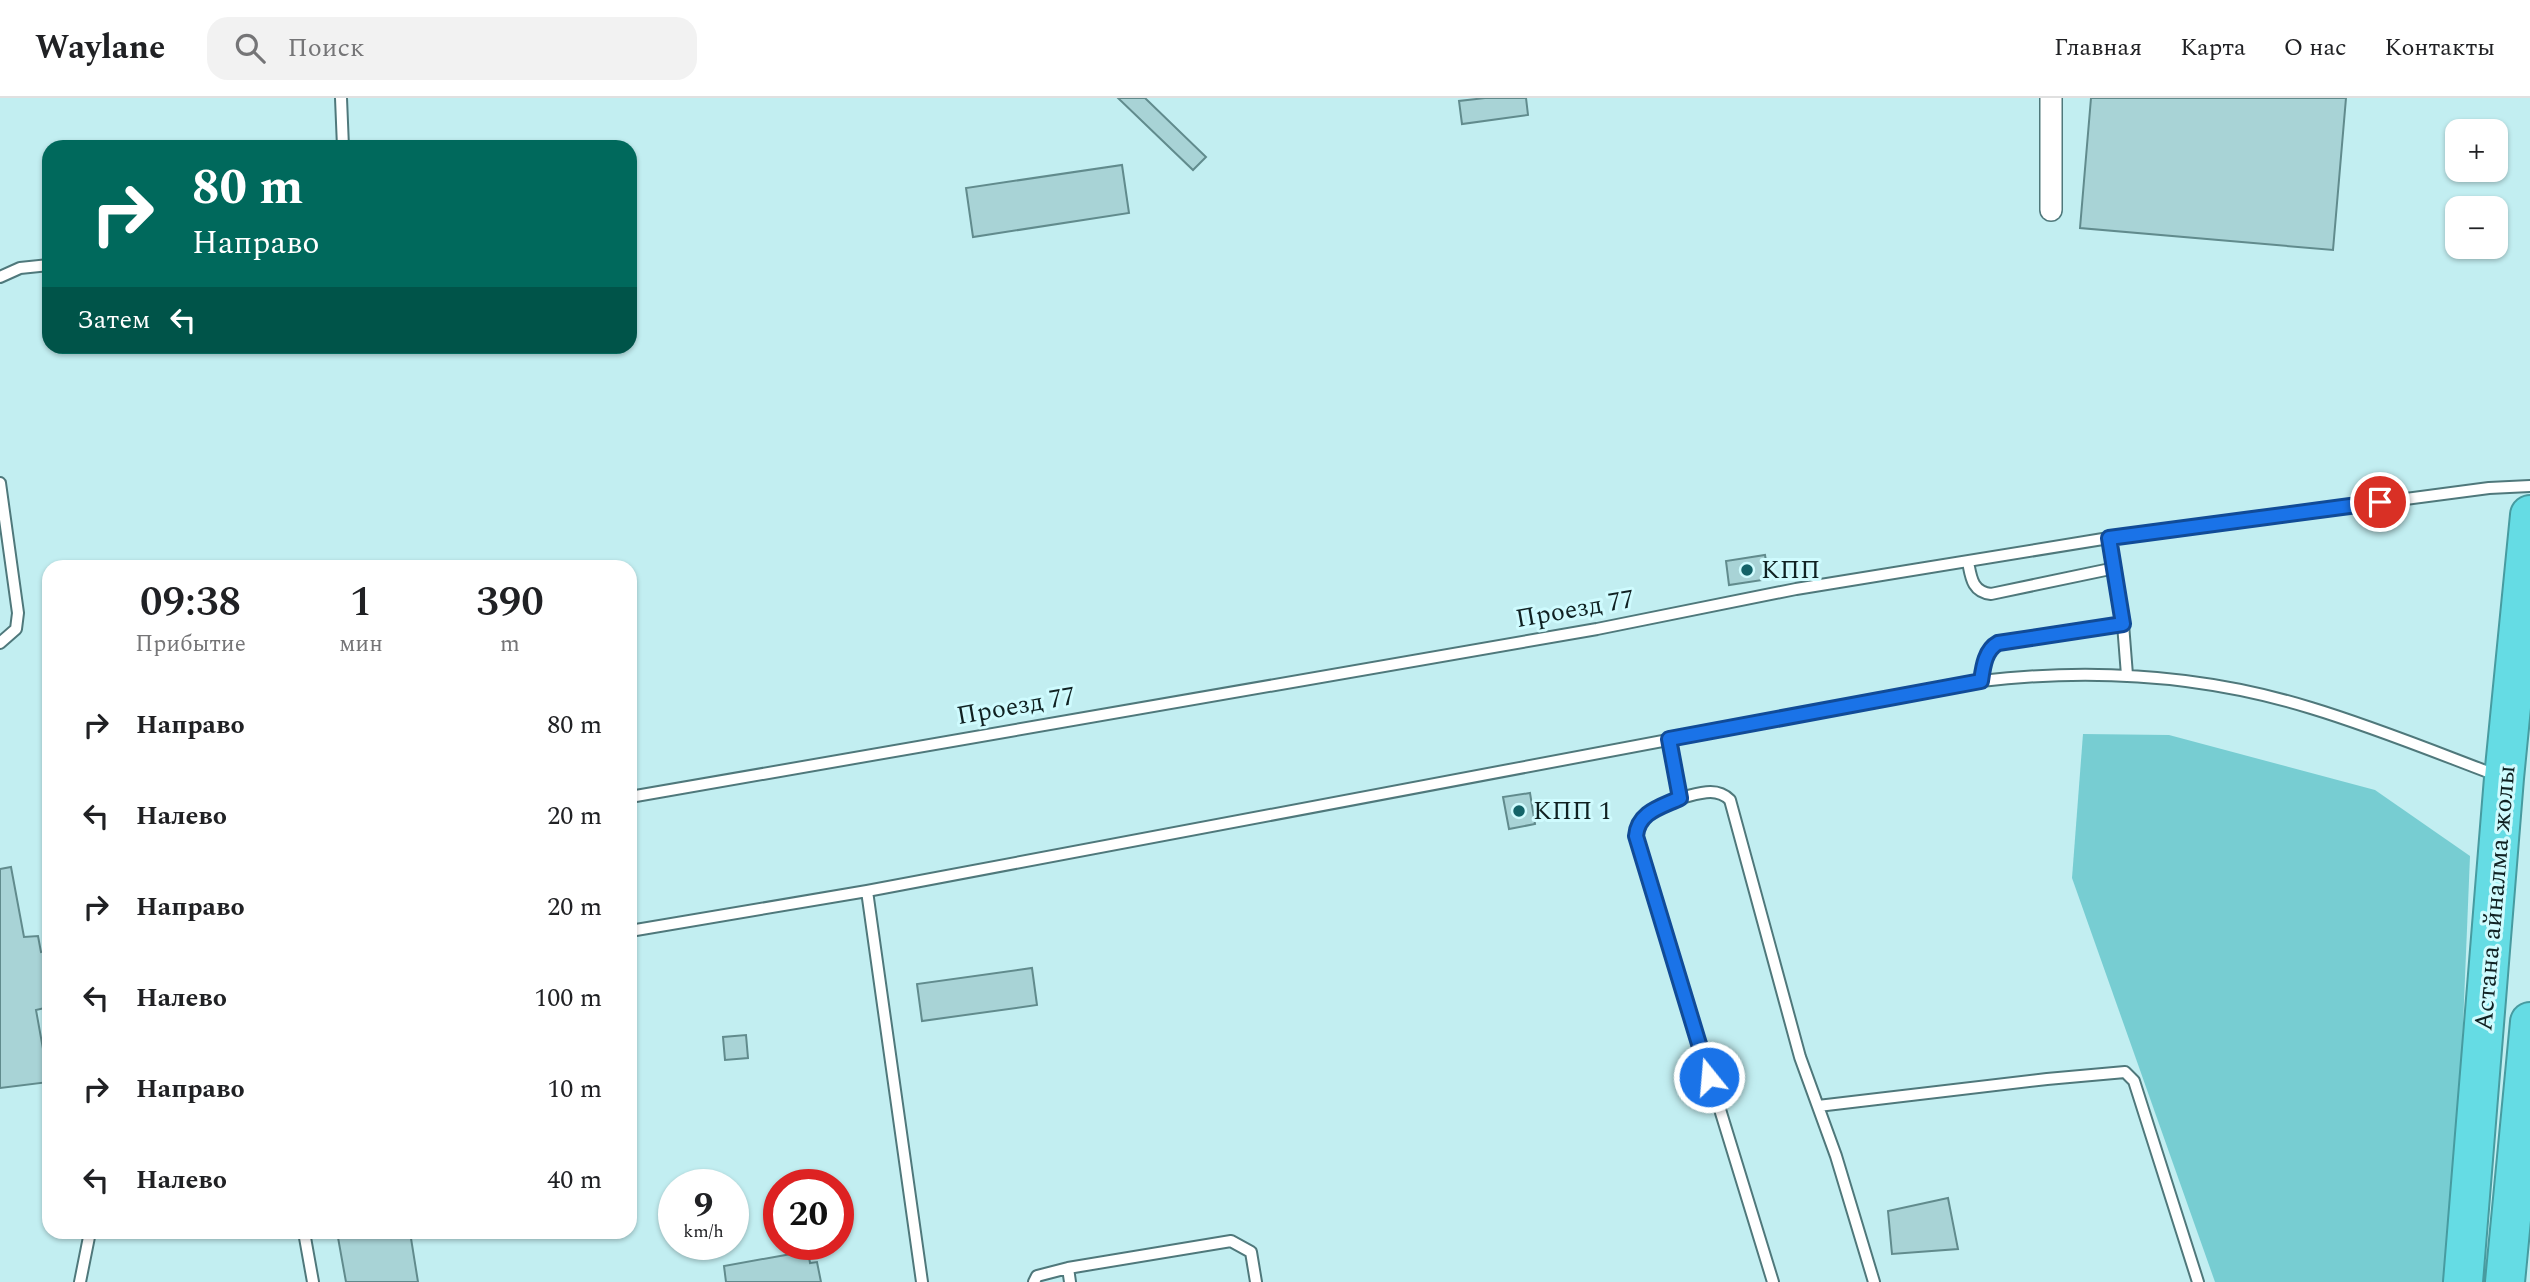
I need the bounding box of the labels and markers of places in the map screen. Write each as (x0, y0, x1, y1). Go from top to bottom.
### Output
pin (2350, 472, 2410, 532)
place label: КПП (1761, 550, 1820, 590)
marker: КПП (1739, 562, 1755, 578)
place label: КПП 1 (1533, 791, 1612, 831)
marker: КПП 1 (1511, 803, 1527, 819)

